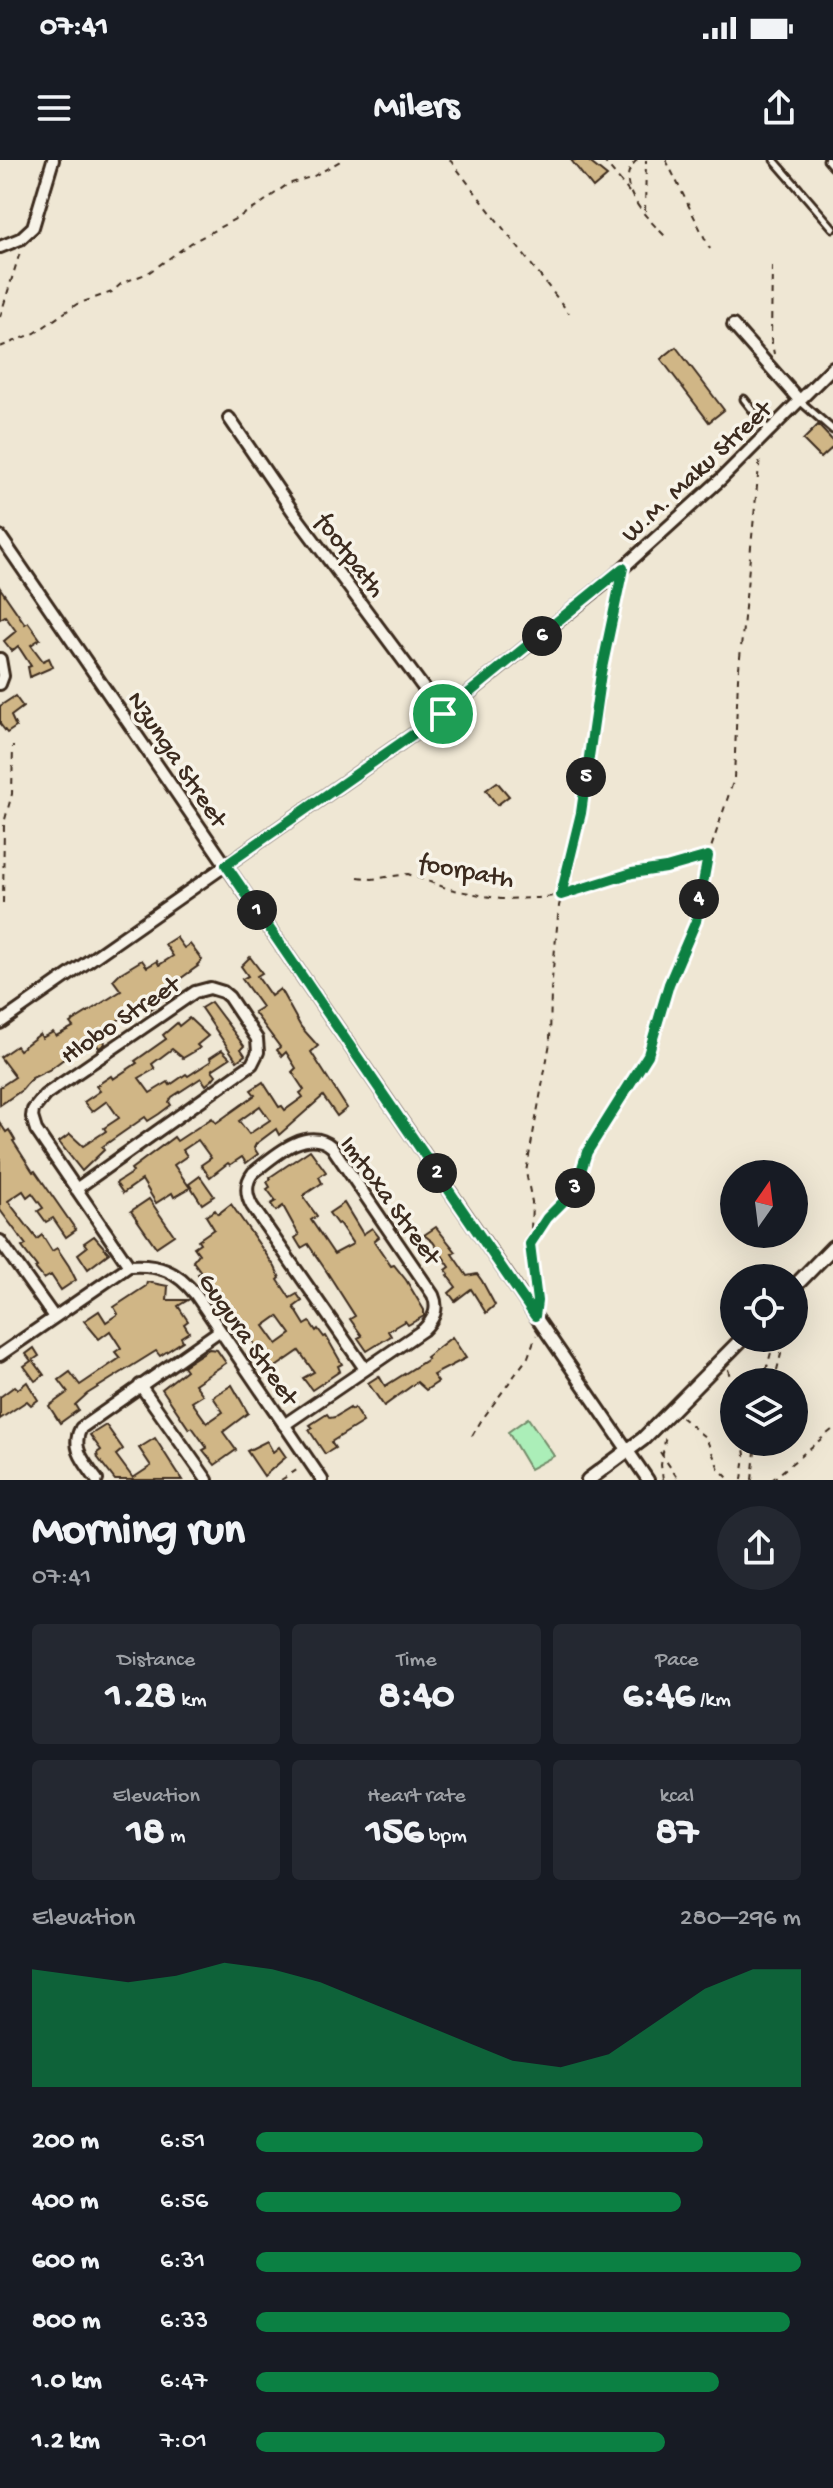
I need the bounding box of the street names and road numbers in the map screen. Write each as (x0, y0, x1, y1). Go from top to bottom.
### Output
street label: W.M. Maku Street (616, 394, 781, 551)
street label: footpath (306, 508, 390, 605)
street label: Nzunga Street (118, 686, 234, 837)
street label: foorpath (415, 849, 516, 898)
street label: Hlobo Street (56, 969, 189, 1073)
street label: Imtoxa Street (331, 1131, 447, 1274)
street label: Gugura Street (189, 1268, 305, 1415)

